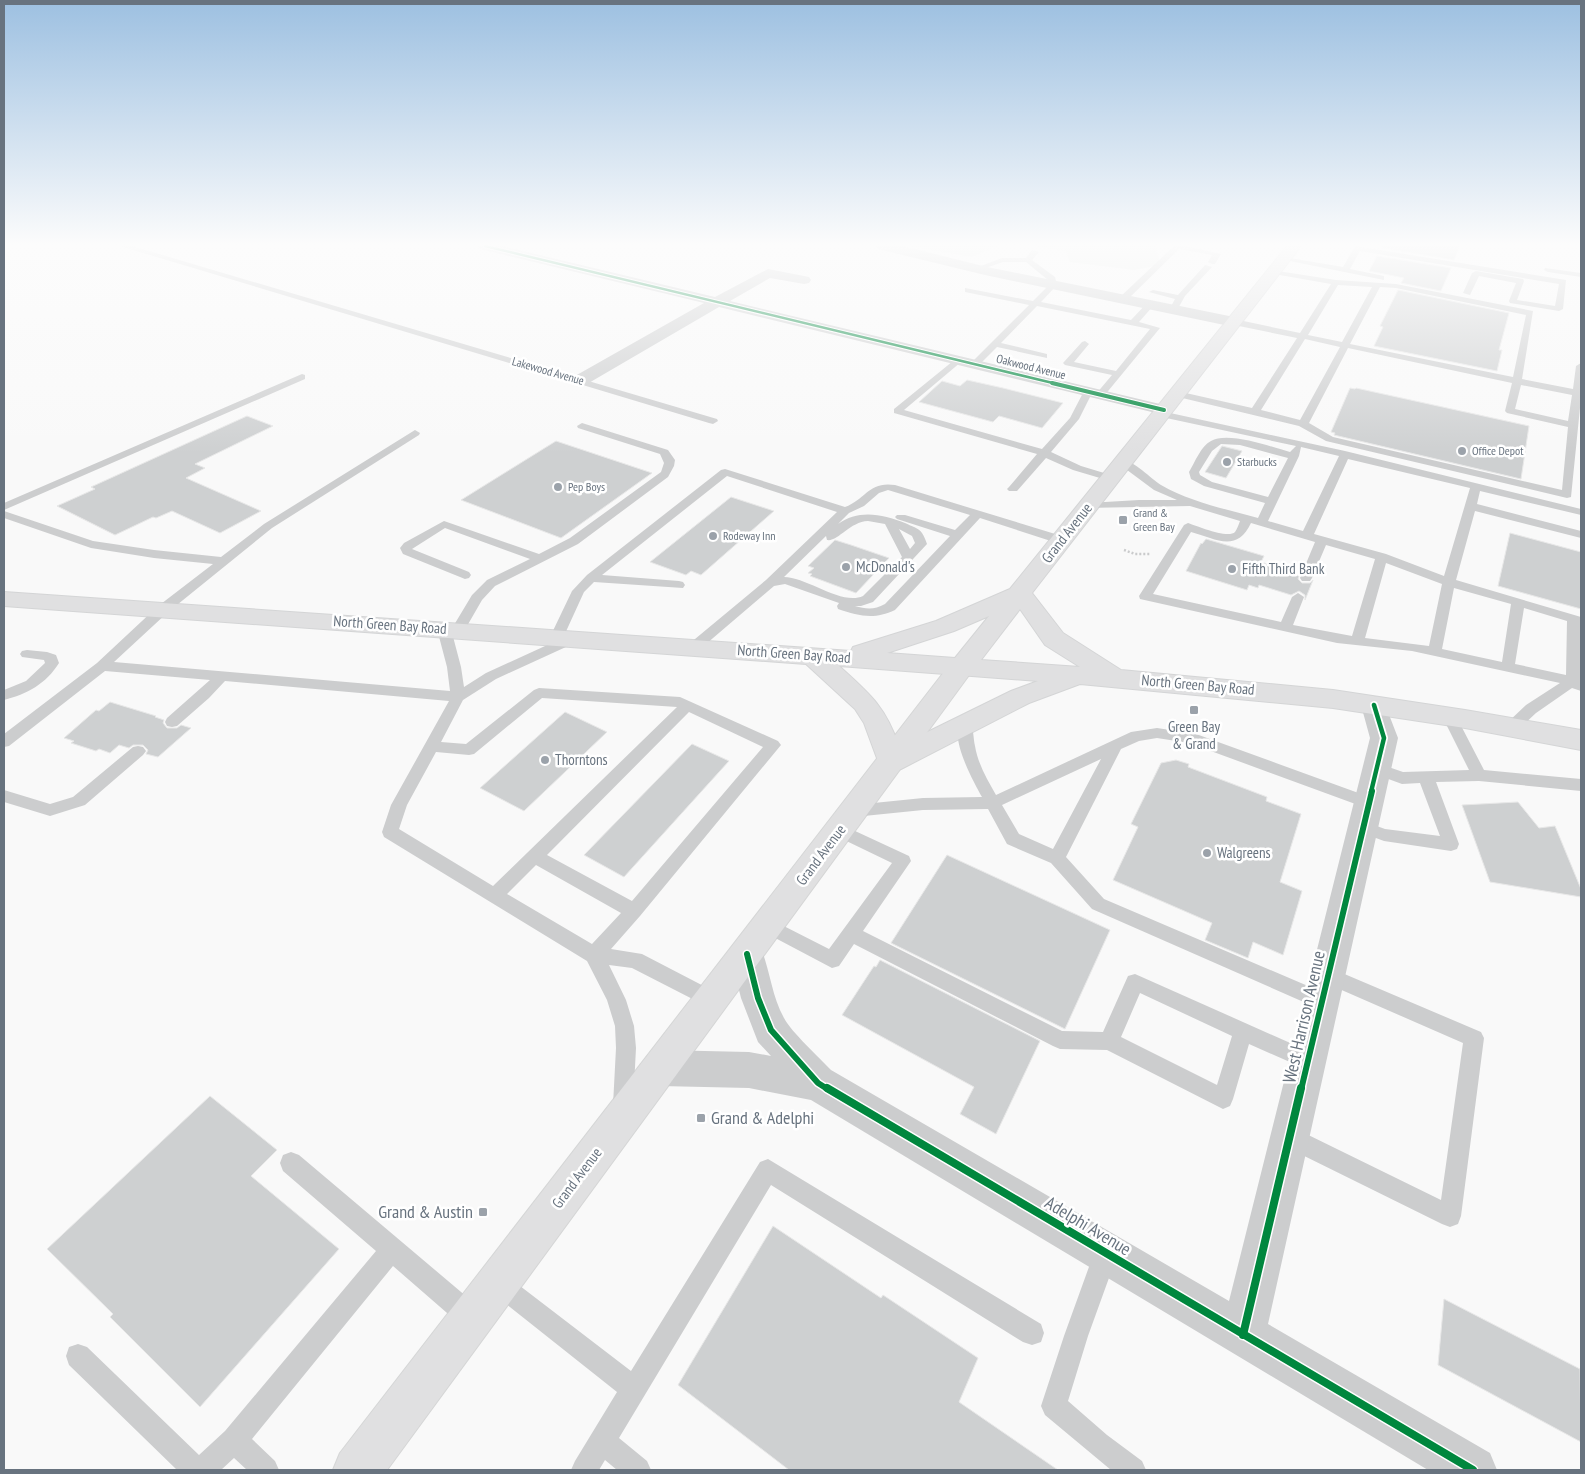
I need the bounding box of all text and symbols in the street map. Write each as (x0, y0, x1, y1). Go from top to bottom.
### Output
street label: Oakwood Avenue (995, 351, 1067, 382)
street label: Lakewood Avenue (510, 353, 586, 388)
place label: Office Depot (1472, 443, 1524, 458)
marker: Office Depot (1456, 445, 1468, 457)
place label: Starbucks (1237, 454, 1277, 469)
marker: Starbucks (1221, 456, 1233, 468)
place label: Pep Boys (568, 479, 605, 494)
marker: Pep Boys (552, 481, 564, 493)
street label: Grand Avenue (1037, 499, 1096, 567)
place label: Grand & Green Bay (1133, 505, 1175, 534)
marker: Grand & Green Bay (1117, 514, 1129, 526)
place label: Rodeway Inn (723, 528, 775, 543)
marker: Rodeway Inn (707, 530, 719, 542)
place label: McDonald's (856, 557, 915, 576)
place label: Fifth Third Bank (1242, 559, 1325, 578)
marker: McDonald's (840, 561, 852, 573)
marker: Fifth Third Bank (1226, 563, 1238, 575)
street label: North Green Bay Road (333, 611, 447, 638)
street label: North Green Bay Road (737, 640, 851, 667)
street label: North Green Bay Road (1141, 670, 1255, 699)
marker: Green Bay & Grand (1188, 704, 1200, 716)
place label: Green Bay & Grand (1168, 717, 1220, 753)
place label: Thorntons (555, 750, 608, 769)
marker: Thorntons (539, 754, 551, 766)
street label: Grand Avenue (792, 821, 850, 889)
place label: Walgreens (1217, 843, 1271, 862)
marker: Walgreens (1201, 847, 1213, 859)
street label: West Harrison Avenue (1277, 949, 1330, 1085)
place label: Grand & Adelphi (711, 1106, 814, 1129)
marker: Grand & Adelphi (695, 1112, 707, 1124)
street label: Grand Avenue (548, 1144, 606, 1212)
street label: Adelphi Avenue (1041, 1191, 1136, 1260)
place label: Grand & Austin (378, 1200, 473, 1223)
marker: Grand & Austin (477, 1206, 489, 1218)

